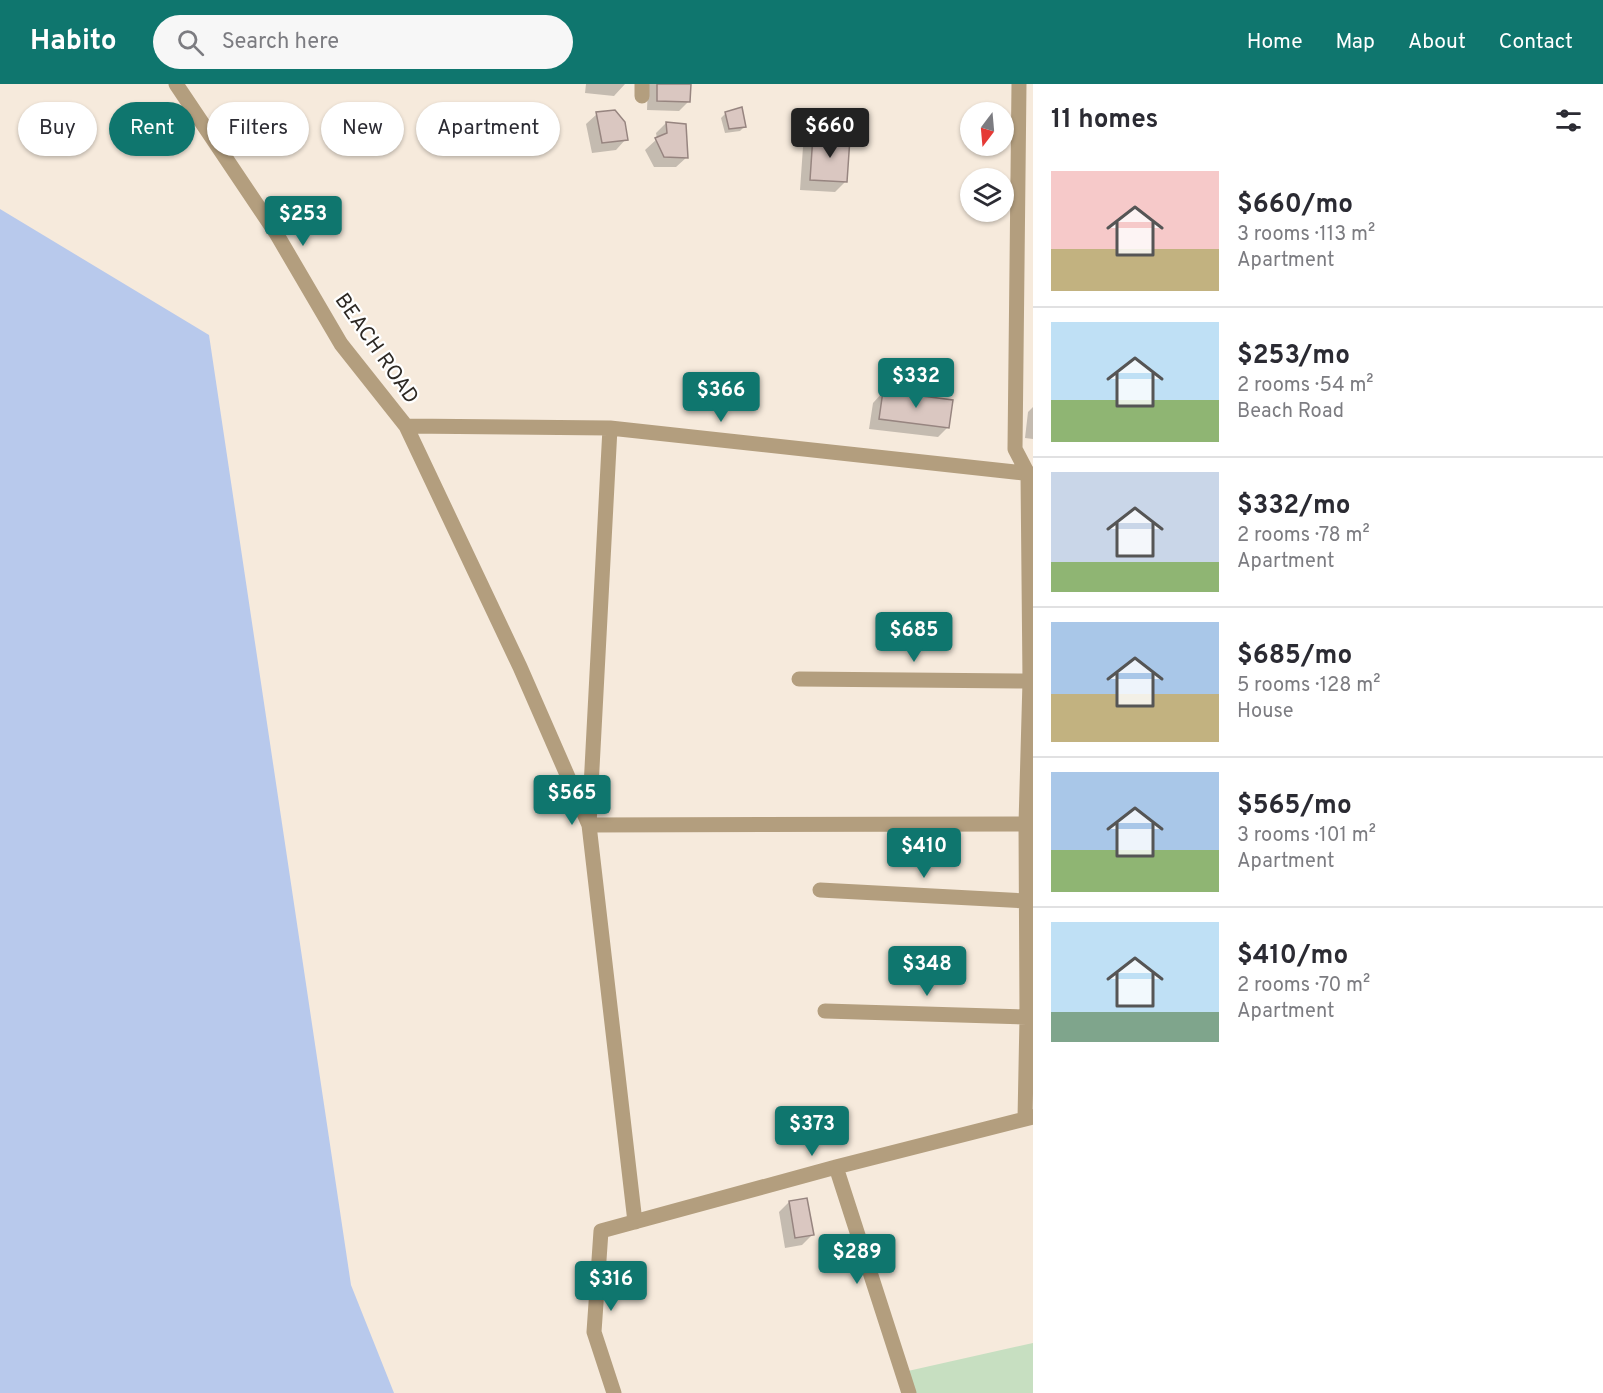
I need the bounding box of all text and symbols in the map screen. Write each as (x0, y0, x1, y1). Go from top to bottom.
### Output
search box (153, 15, 573, 69)
text: Habito (30, 24, 117, 60)
icon: search (174, 26, 207, 59)
text: Search here (222, 29, 339, 56)
text: Home (1247, 29, 1303, 56)
text: Map (1336, 29, 1375, 56)
text: About (1408, 29, 1466, 56)
text: Contact (1499, 29, 1573, 56)
chip: Buy (18, 102, 97, 156)
chip: Rent (109, 102, 195, 156)
chip: Filters (207, 102, 309, 156)
chip: New (321, 102, 404, 156)
chip: Apartment (416, 102, 560, 156)
north arrow (960, 102, 1014, 156)
map controls (960, 102, 1014, 222)
text: 11 homes (1051, 104, 1158, 137)
icon: filters (1552, 104, 1585, 137)
pin: $660 (794, 108, 866, 159)
text: $660 (805, 114, 855, 140)
button: layers (960, 168, 1014, 222)
text: $660/mo (1237, 189, 1353, 222)
icon: home (1099, 195, 1171, 267)
pin: $253 (267, 196, 339, 247)
text: $253 (279, 202, 327, 228)
text: 3 rooms · 113 m² (1237, 222, 1375, 248)
text: Apartment (1237, 248, 1335, 274)
street label: BEACH ROAD (328, 288, 424, 410)
text: $253/mo (1237, 340, 1350, 373)
icon: home (1099, 346, 1171, 418)
pin: $332 (880, 358, 952, 409)
text: $332 (892, 364, 940, 390)
pin: $366 (685, 372, 757, 423)
text: 2 rooms · 54 m² (1237, 373, 1374, 399)
text: $366 (697, 378, 745, 404)
text: Beach Road (1237, 399, 1344, 425)
text: $332/mo (1237, 490, 1351, 523)
icon: home (1099, 496, 1171, 568)
text: 2 rooms · 78 m² (1237, 523, 1370, 549)
text: Apartment (1237, 549, 1335, 575)
pin: $685 (878, 612, 950, 663)
text: $685 (889, 618, 939, 644)
text: $685/mo (1237, 640, 1352, 673)
icon: home (1099, 646, 1171, 718)
text: 5 rooms · 128 m² (1237, 673, 1380, 699)
text: House (1237, 699, 1293, 725)
pin: $565 (536, 775, 608, 826)
text: $565 (548, 781, 596, 807)
text: $565/mo (1237, 790, 1352, 823)
icon: home (1099, 796, 1171, 868)
text: 3 rooms · 101 m² (1237, 823, 1376, 849)
pin: $410 (888, 828, 960, 879)
text: $410 (901, 834, 947, 860)
text: Apartment (1237, 849, 1335, 875)
text: $410/mo (1237, 940, 1348, 973)
pin: $348 (891, 946, 963, 997)
icon: home (1099, 946, 1171, 1018)
text: $348 (902, 952, 952, 978)
text: 2 rooms · 70 m² (1237, 973, 1370, 999)
text: Apartment (1237, 999, 1335, 1025)
pin: $373 (776, 1106, 848, 1157)
text: $373 (789, 1112, 835, 1138)
pin: $289 (821, 1234, 893, 1285)
text: $289 (832, 1240, 882, 1266)
pin: $316 (575, 1261, 647, 1312)
text: $316 (589, 1267, 633, 1293)

